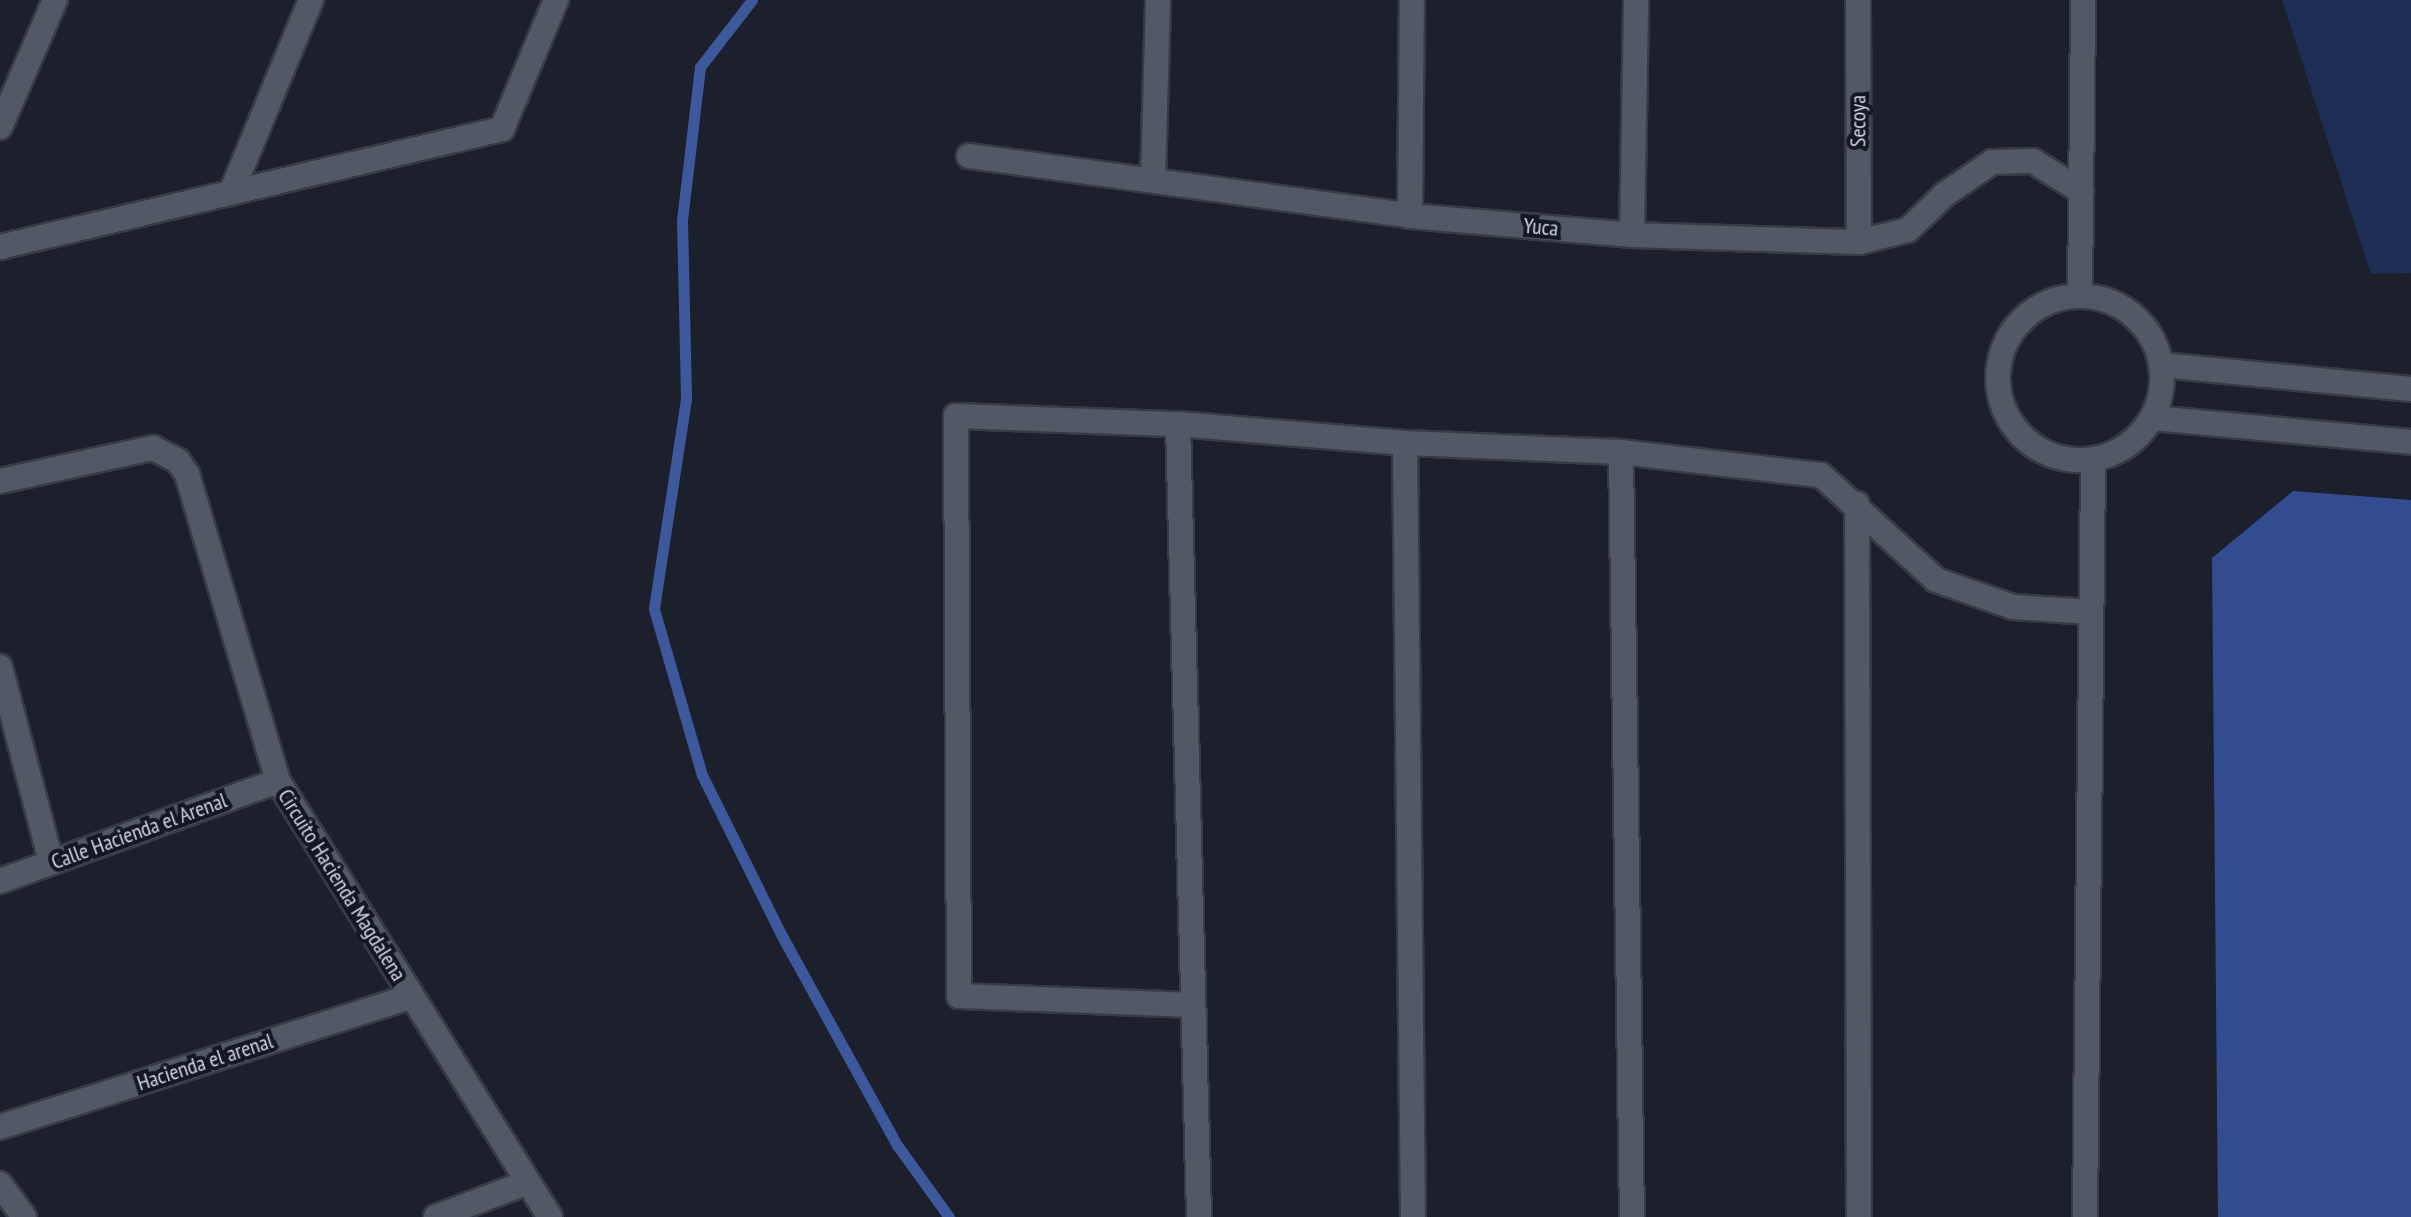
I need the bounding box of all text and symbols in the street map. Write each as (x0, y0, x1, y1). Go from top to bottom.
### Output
street label: Secoya (1845, 95, 1871, 147)
street label: Yuca (1522, 212, 1560, 242)
street label: Circuito Hacienda Magdalena (272, 784, 412, 986)
street label: Calle Hacienda el Arenal (47, 787, 231, 875)
street label: Hacienda el arenal (134, 1028, 276, 1096)

